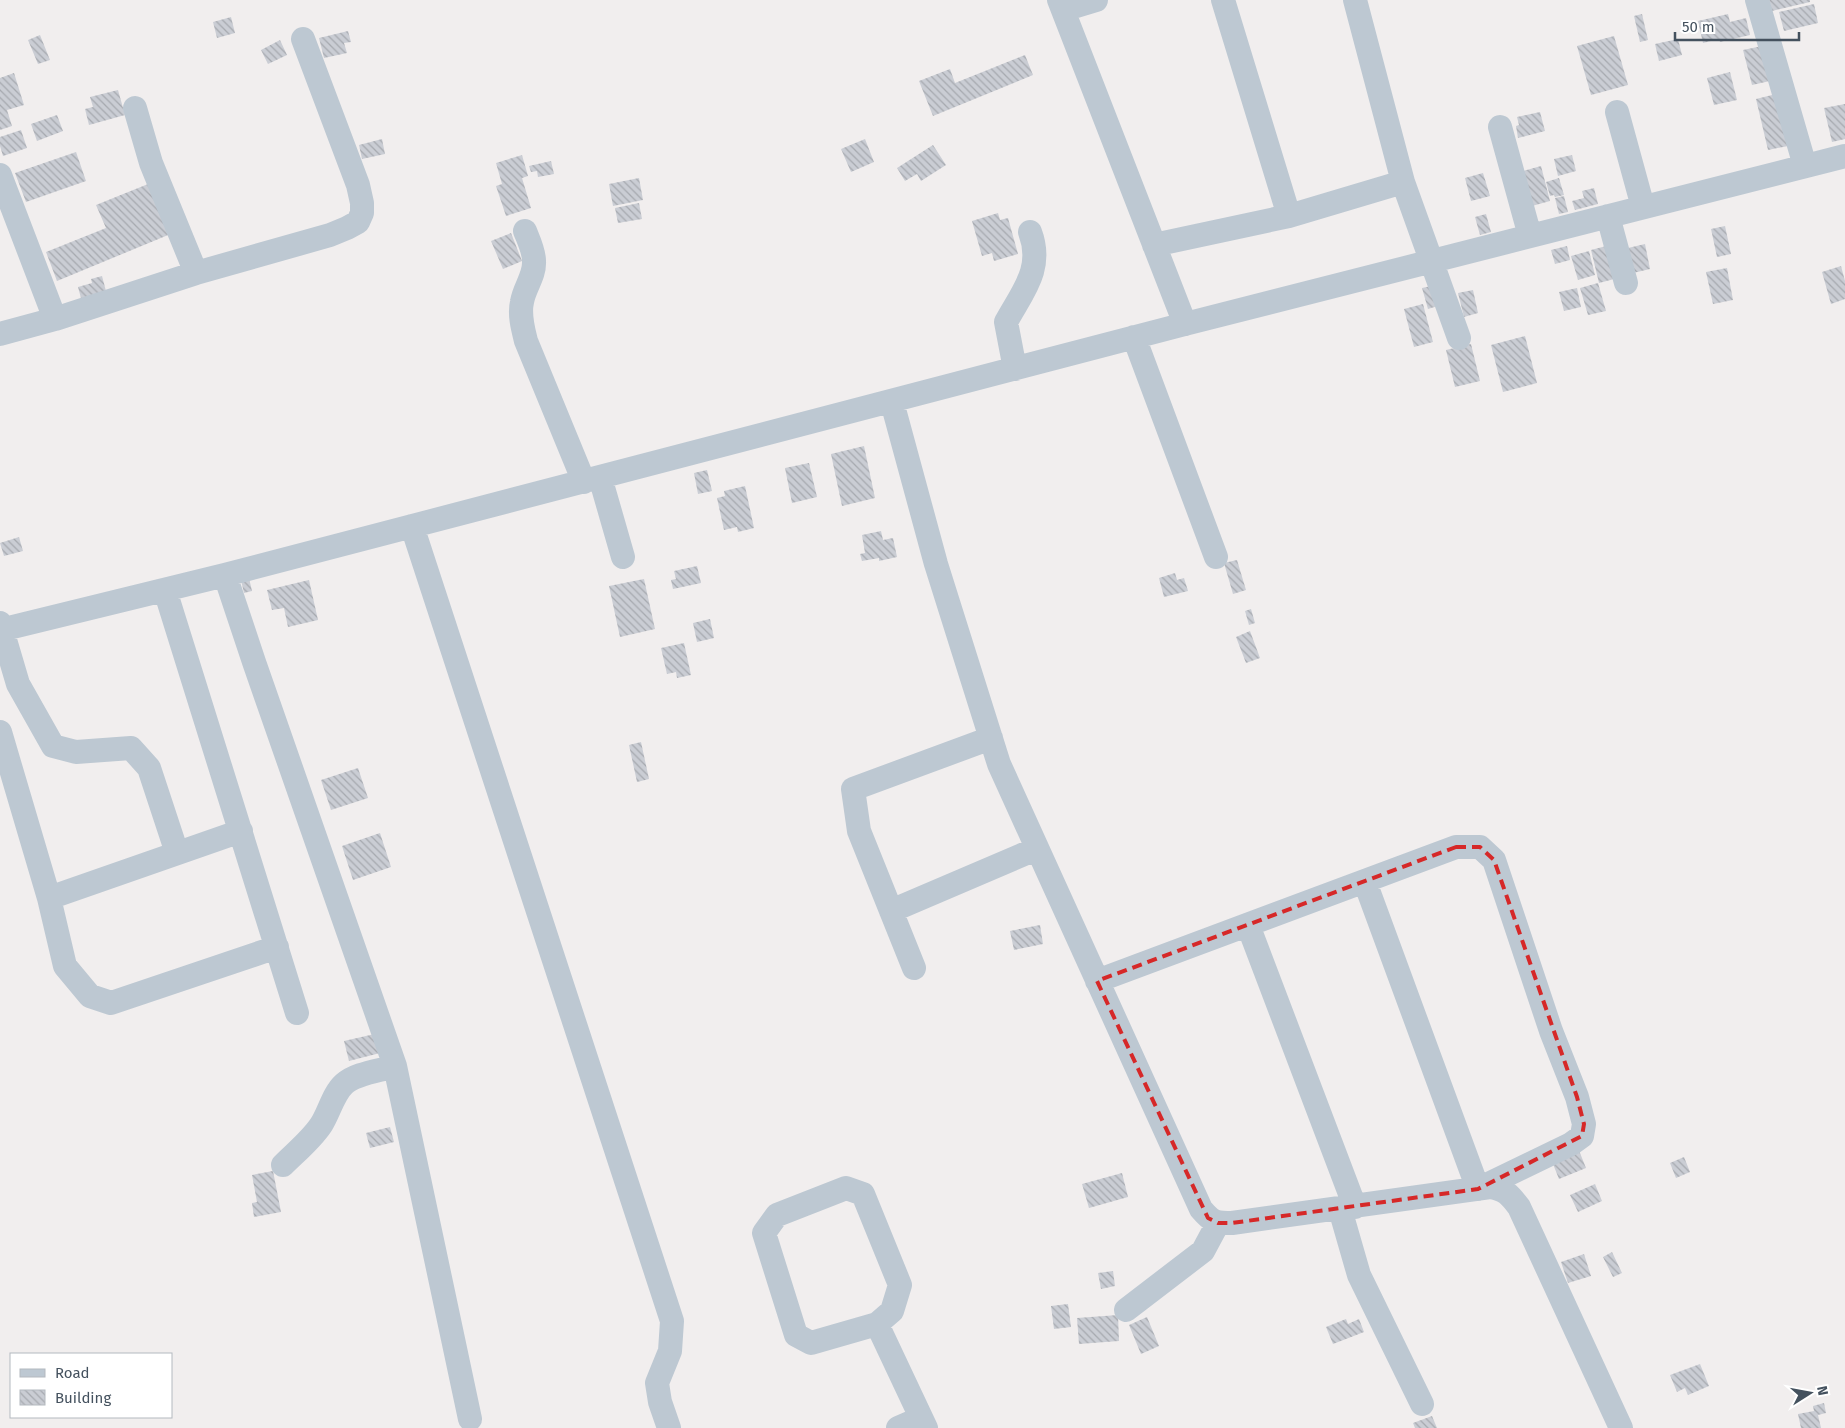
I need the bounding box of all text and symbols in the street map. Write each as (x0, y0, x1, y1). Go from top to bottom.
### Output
scale bar (1675, 10, 1799, 42)
text: 50 m (1682, 18, 1715, 36)
legend (10, 1353, 172, 1418)
text: Road (55, 1364, 90, 1382)
north arrow (1785, 1368, 1835, 1418)
text: N (1813, 1384, 1832, 1397)
text: Building (55, 1389, 111, 1407)

